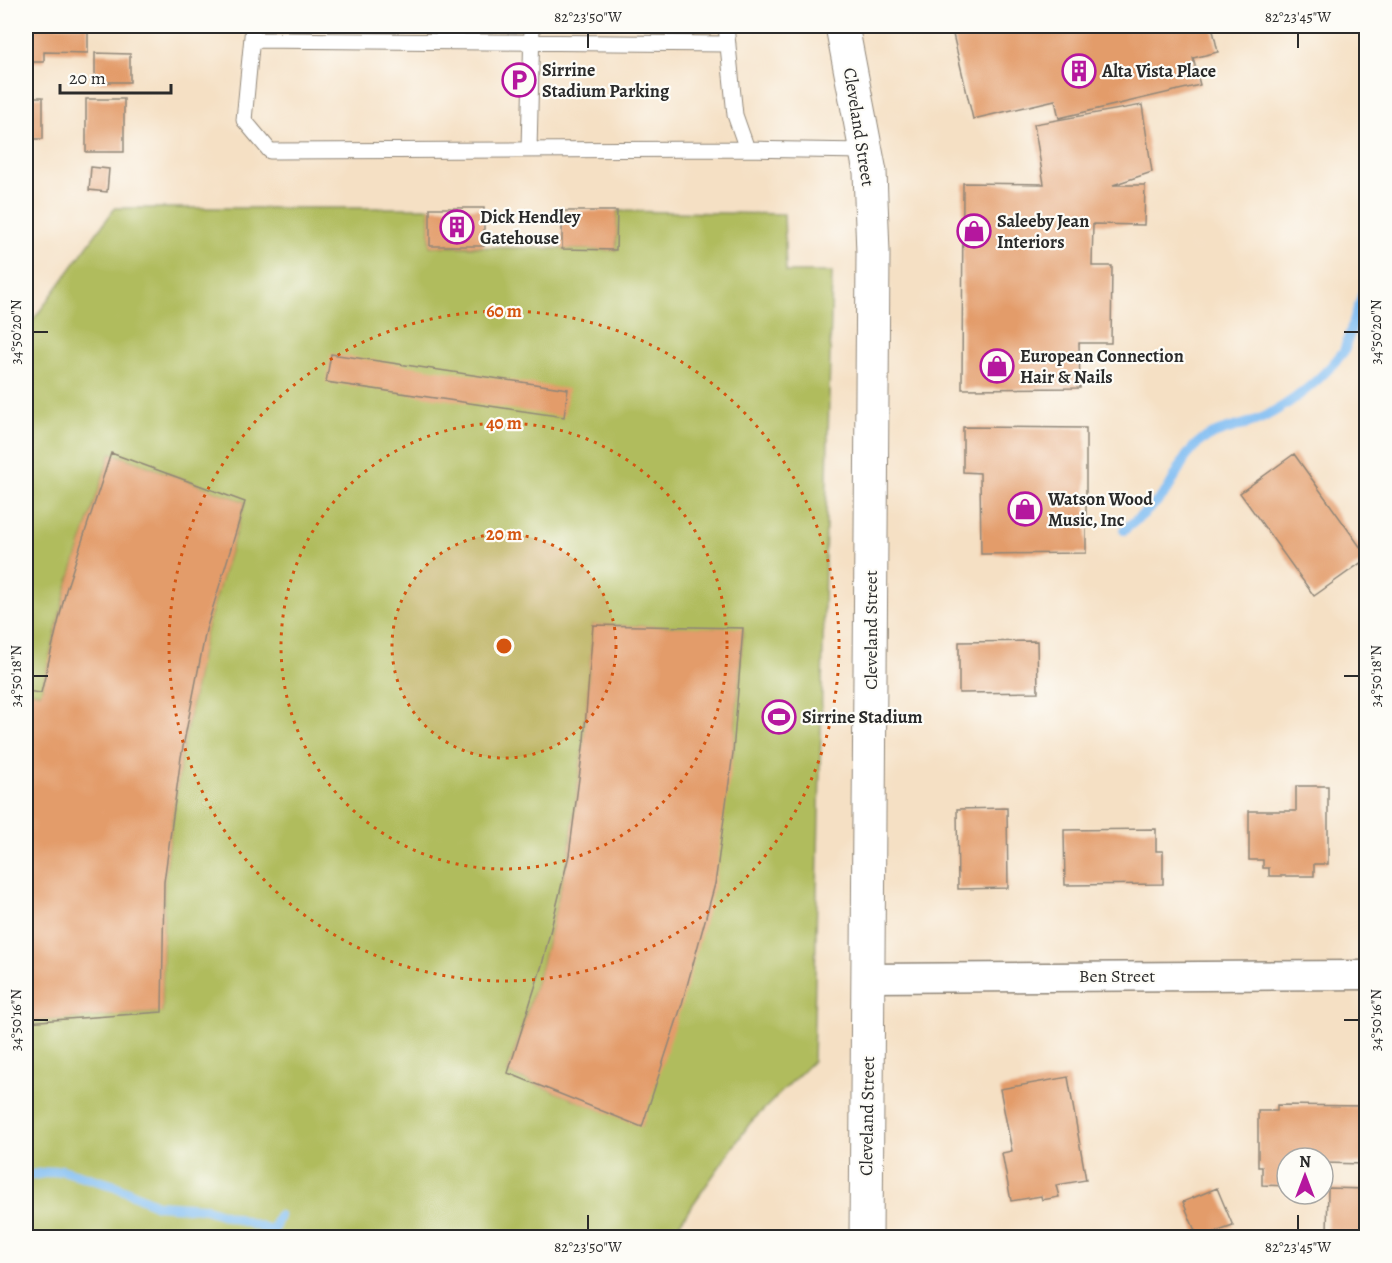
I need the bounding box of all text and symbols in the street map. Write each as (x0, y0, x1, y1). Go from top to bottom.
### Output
text: 82°23'50"W (554, 7, 622, 27)
text: 82°23'45"W (1265, 7, 1331, 27)
building icon: Alta Vista Place (1061, 53, 1097, 89)
scale bar (60, 57, 171, 95)
place label: Sirrine Stadium Parking (542, 58, 670, 103)
place label: Alta Vista Place (1101, 59, 1216, 83)
parking icon: Sirrine Stadium Parking (501, 62, 537, 98)
text: 20 m (69, 66, 106, 90)
street label: Cleveland Street (838, 66, 880, 188)
place label: Dick Hendley Gatehouse (480, 205, 581, 250)
building icon: Dick Hendley Gatehouse (439, 209, 475, 245)
place label: Saleeby Jean Interiors (997, 209, 1089, 254)
shop icon: Saleeby Jean Interiors (956, 213, 992, 249)
text: 34°50'20"N (6, 299, 26, 365)
text: 60 m (486, 299, 522, 323)
text: 34°50'20"N (1366, 299, 1386, 365)
place label: European Connection Hair & Nails (1020, 344, 1184, 389)
shop icon: European Connection Hair & Nails (979, 348, 1015, 384)
text: 40 m (486, 411, 522, 435)
place label: Watson Wood Music, Inc (1047, 487, 1153, 532)
shop icon: Watson Wood Music, Inc (1007, 491, 1043, 527)
text: 20 m (486, 522, 522, 546)
street label: Cleveland Street (859, 570, 883, 690)
centre of rings (494, 636, 514, 656)
text: 34°50'18"N (6, 645, 26, 707)
text: 34°50'18"N (1366, 645, 1386, 707)
sports icon: Sirrine Stadium (761, 699, 797, 735)
place label: Sirrine Stadium (802, 705, 923, 729)
street label: Ben Street (1079, 964, 1155, 988)
text: 34°50'16"N (6, 989, 26, 1051)
text: 34°50'16"N (1366, 989, 1386, 1051)
street label: Cleveland Street (854, 1056, 880, 1176)
north arrow (1275, 1146, 1335, 1206)
text: N (1299, 1151, 1311, 1173)
text: 82°23'50"W (554, 1237, 622, 1257)
text: 82°23'45"W (1265, 1237, 1331, 1257)

